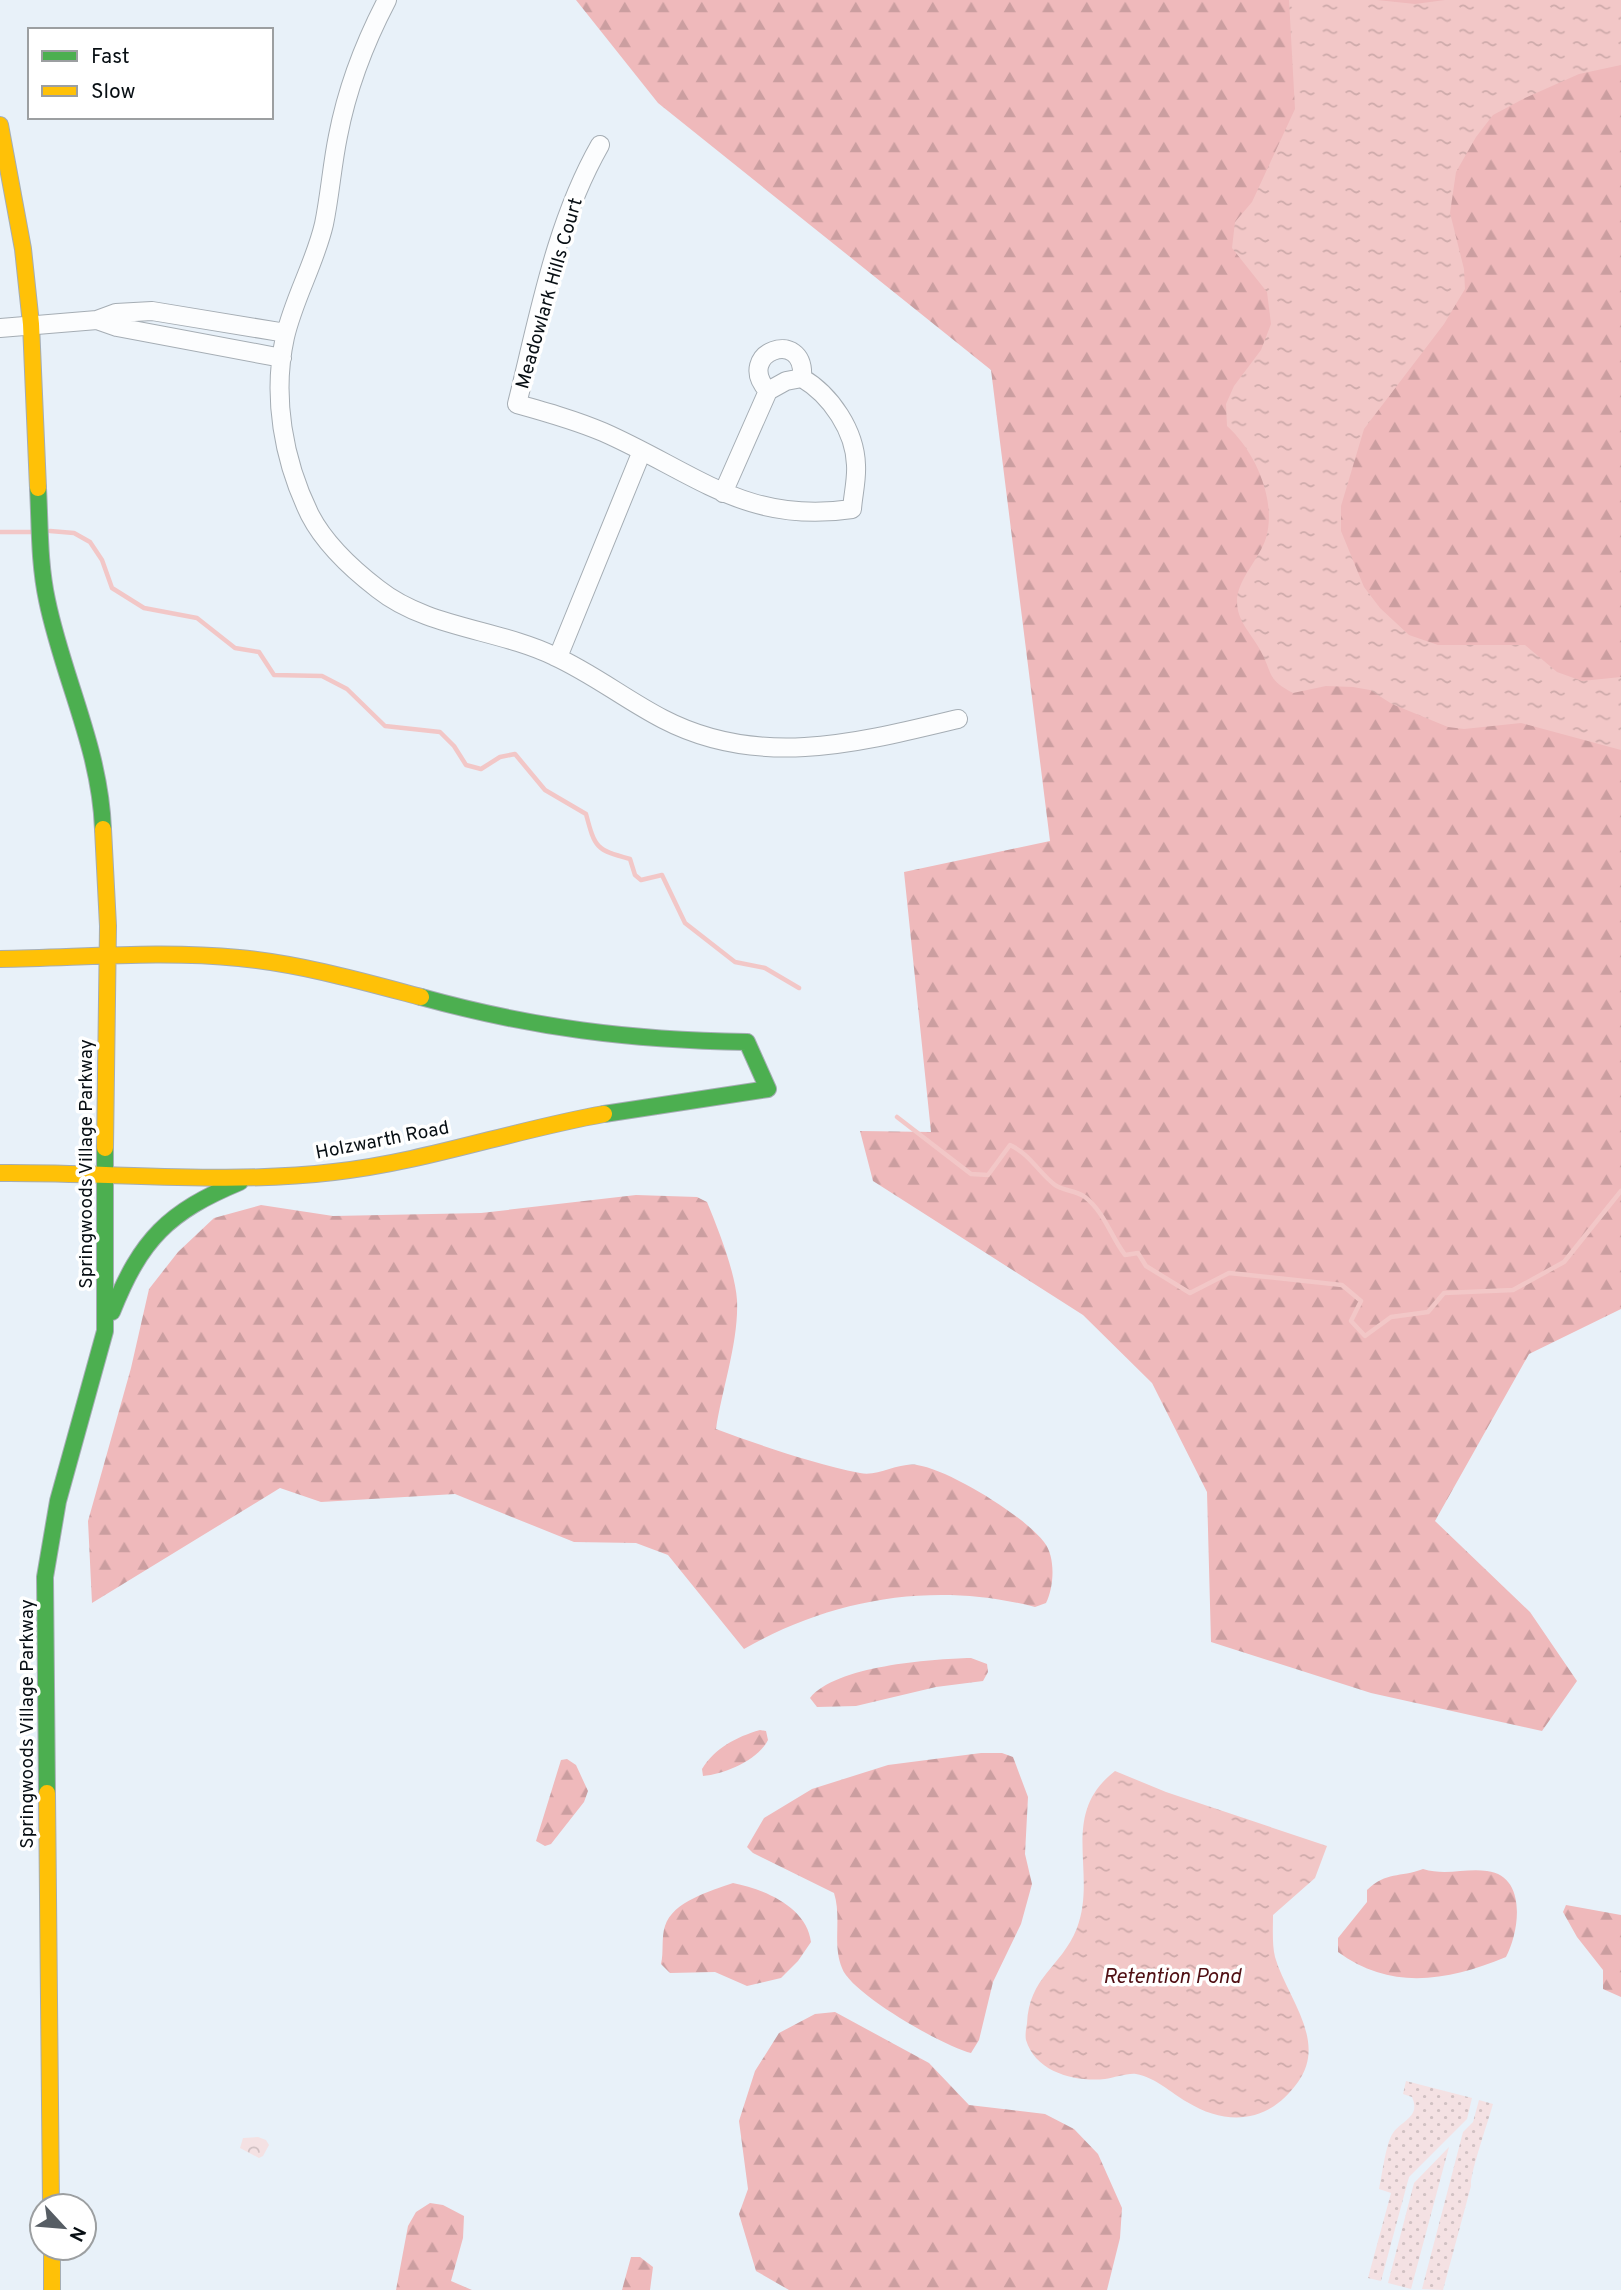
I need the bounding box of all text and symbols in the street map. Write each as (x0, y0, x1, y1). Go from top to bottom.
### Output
legend (28, 28, 273, 119)
text: Fast (91, 44, 130, 71)
text: Slow (91, 79, 136, 106)
street label: Meadowlark Hills Court (511, 195, 589, 392)
street label: Springwoods Village Parkway (75, 1039, 99, 1289)
street label: Holzwarth Road (314, 1116, 451, 1166)
street label: Springwoods Village Parkway (16, 1599, 40, 1849)
water label: Retention Pond (1103, 1964, 1243, 1991)
north arrow (28, 2192, 98, 2262)
text: N (63, 2222, 90, 2245)

